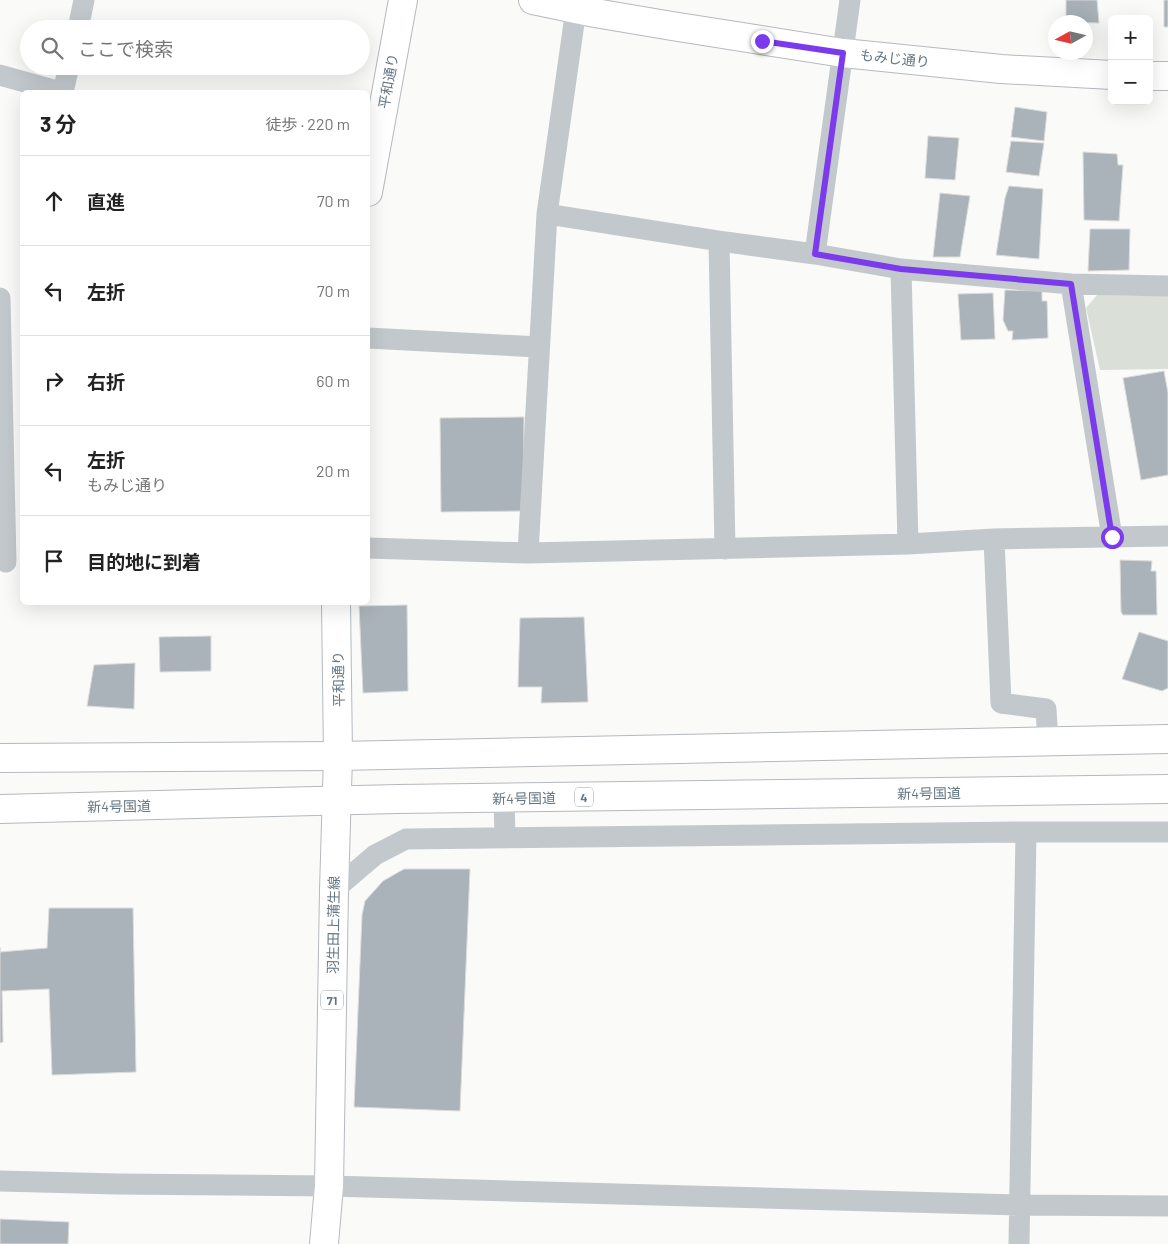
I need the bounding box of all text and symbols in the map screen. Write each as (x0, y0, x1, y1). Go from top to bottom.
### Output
north arrow (1048, 15, 1093, 60)
map controls (1108, 15, 1153, 105)
button: + (1108, 15, 1153, 60)
search box (20, 20, 370, 75)
route end (751, 30, 774, 53)
icon: search (38, 34, 66, 62)
text: ここで検索 (78, 37, 173, 60)
street label: もみじ通り (859, 46, 931, 70)
street label: 平和通り (375, 52, 401, 110)
button: − (1108, 60, 1153, 105)
text: 3 分 (40, 111, 77, 136)
text: 徒歩 · 220 m (266, 114, 350, 133)
icon: ahead (40, 187, 68, 215)
text: 直進 (87, 190, 125, 213)
text: 70 m (317, 191, 350, 210)
icon: left (40, 277, 68, 305)
text: 左折 (87, 280, 125, 303)
text: 70 m (317, 281, 350, 300)
icon: right (40, 367, 68, 395)
text: 右折 (87, 370, 125, 393)
text: 60 m (316, 371, 350, 390)
text: 左折 (87, 448, 125, 471)
icon: left (40, 457, 68, 485)
text: 20 m (316, 461, 350, 480)
text: もみじ通り (87, 475, 167, 494)
route start (1101, 526, 1124, 549)
icon: arrive (40, 547, 68, 575)
text: 目的地に到着 (87, 550, 201, 573)
street label: 平和通り (329, 651, 347, 707)
street label: 新4号国道 (897, 784, 961, 802)
road number: 4 (575, 788, 593, 806)
street label: 新4号国道 (492, 789, 556, 807)
street label: 新4号国道 (87, 797, 151, 815)
street label: 羽生田上蒲生線 (324, 876, 342, 974)
road number: 71 (321, 990, 343, 1010)

